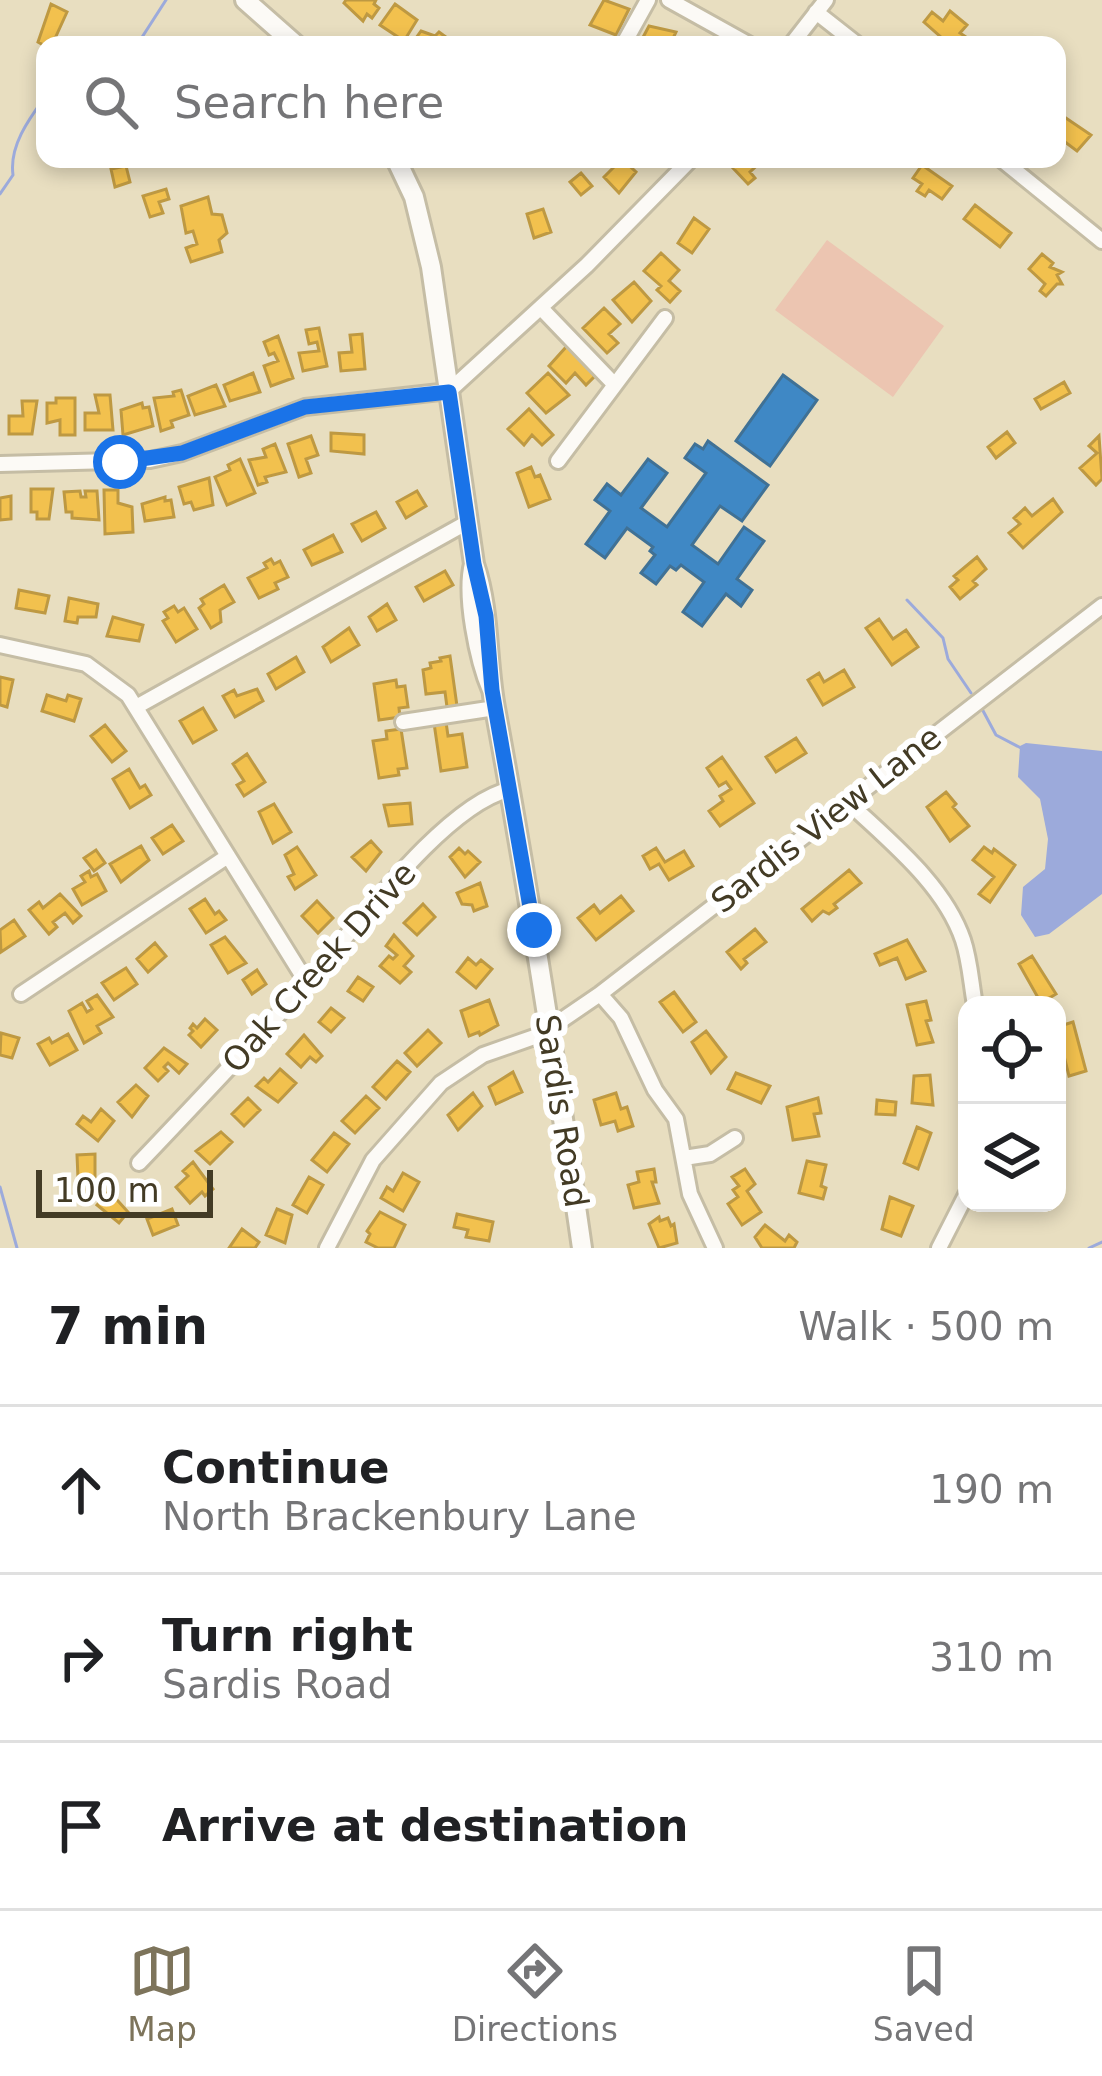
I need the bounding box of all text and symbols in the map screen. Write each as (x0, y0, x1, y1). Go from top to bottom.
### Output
search box (36, 36, 1066, 168)
icon: search (78, 69, 144, 135)
text: Search here (174, 76, 444, 129)
route start (93, 435, 147, 489)
street label: Sardis View Lane (703, 717, 949, 921)
street label: Oak Creek Drive (214, 854, 424, 1080)
route end (507, 903, 561, 957)
map controls (958, 996, 1066, 1212)
button: locate (958, 996, 1066, 1104)
street label: Sardis Road (528, 1012, 596, 1210)
button: layers (958, 1104, 1066, 1212)
scale bar (36, 1164, 213, 1217)
text: 100 m (54, 1171, 160, 1210)
text: 7 min (48, 1297, 208, 1356)
text: Walk · 500 m (799, 1304, 1054, 1349)
text: Continue (162, 1441, 390, 1494)
icon: ahead (48, 1457, 114, 1523)
text: 190 m (929, 1467, 1054, 1512)
text: North Brackenbury Lane (162, 1494, 637, 1539)
text: Turn right (162, 1609, 413, 1662)
icon: right (48, 1625, 114, 1691)
text: 310 m (929, 1635, 1054, 1680)
text: Sardis Road (162, 1662, 392, 1707)
icon: arrive (48, 1793, 114, 1859)
text: Arrive at destination (162, 1799, 688, 1852)
tab: Map (127, 1938, 197, 2049)
tab: Directions (452, 1938, 618, 2049)
tab: Saved (873, 1938, 975, 2049)

